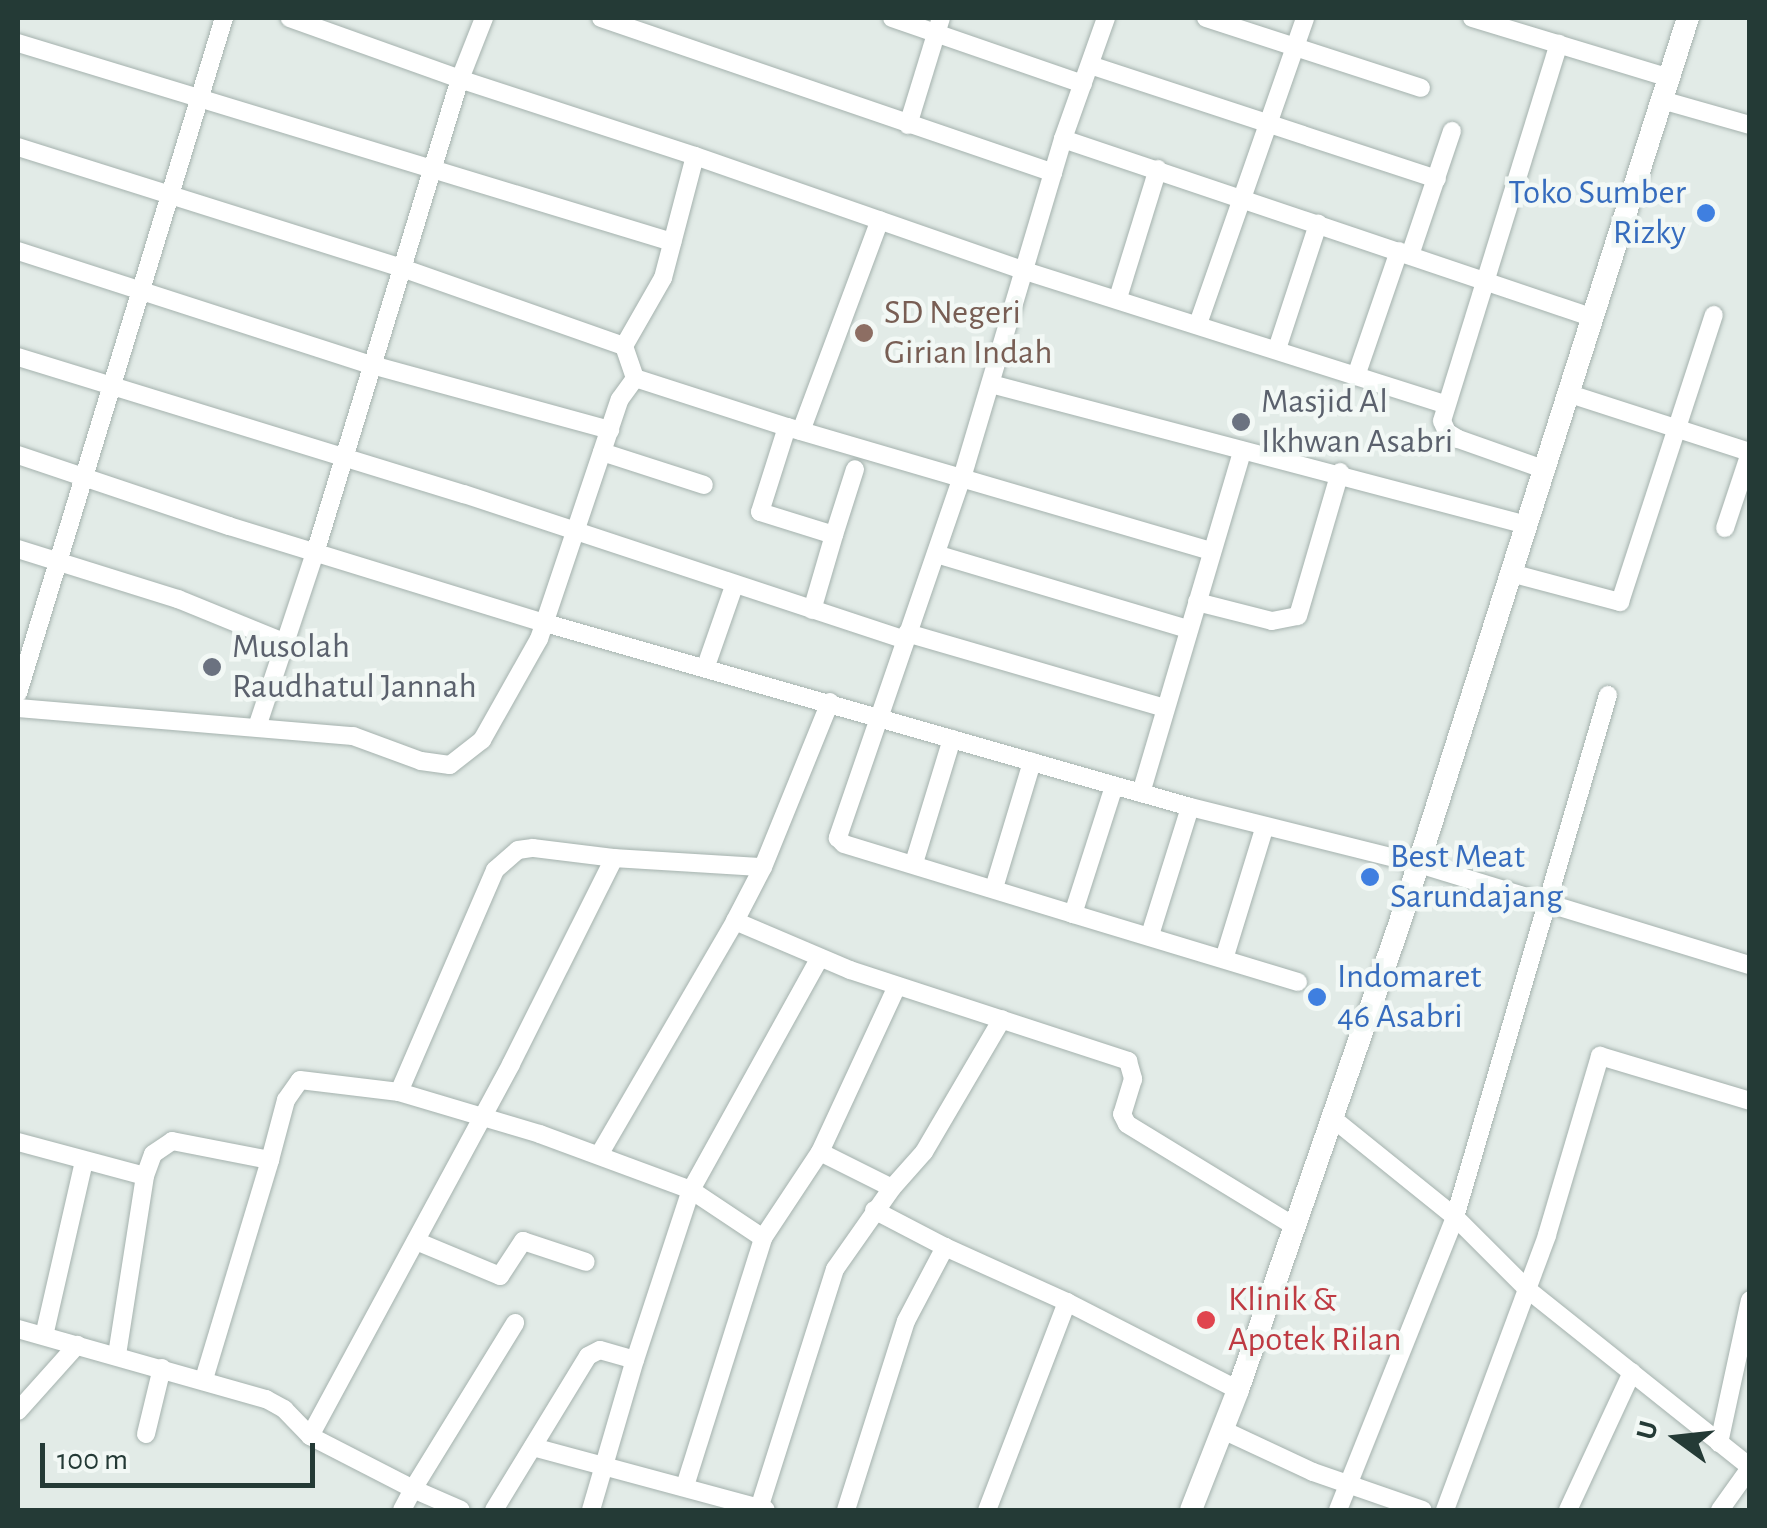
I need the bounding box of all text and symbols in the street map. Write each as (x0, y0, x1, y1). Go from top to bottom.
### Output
place label: Toko Sumber Rizky (1508, 172, 1686, 254)
marker: Toko Sumber Rizky (1695, 202, 1717, 224)
place label: SD Negeri Girian Indah (884, 292, 1052, 374)
marker: SD Negeri Girian Indah (853, 322, 875, 344)
place label: Masjid Al Ikhwan Asabri (1261, 381, 1453, 463)
marker: Masjid Al Ikhwan Asabri (1230, 411, 1252, 433)
place label: Musolah Raudhatul Jannah (232, 626, 477, 708)
marker: Musolah Raudhatul Jannah (201, 656, 223, 678)
place label: Best Meat Sarundajang (1390, 836, 1563, 918)
marker: Best Meat Sarundajang (1359, 866, 1381, 888)
place label: Indomaret 46 Asabri (1337, 956, 1481, 1038)
marker: Indomaret 46 Asabri (1306, 986, 1328, 1008)
place label: Klinik & Apotek Rilan (1228, 1279, 1401, 1361)
marker: Klinik & Apotek Rilan (1193, 1307, 1219, 1333)
north arrow (1627, 1388, 1727, 1488)
text: U (1632, 1418, 1664, 1442)
scale bar (45, 1423, 320, 1485)
text: 100 m (57, 1445, 128, 1475)

